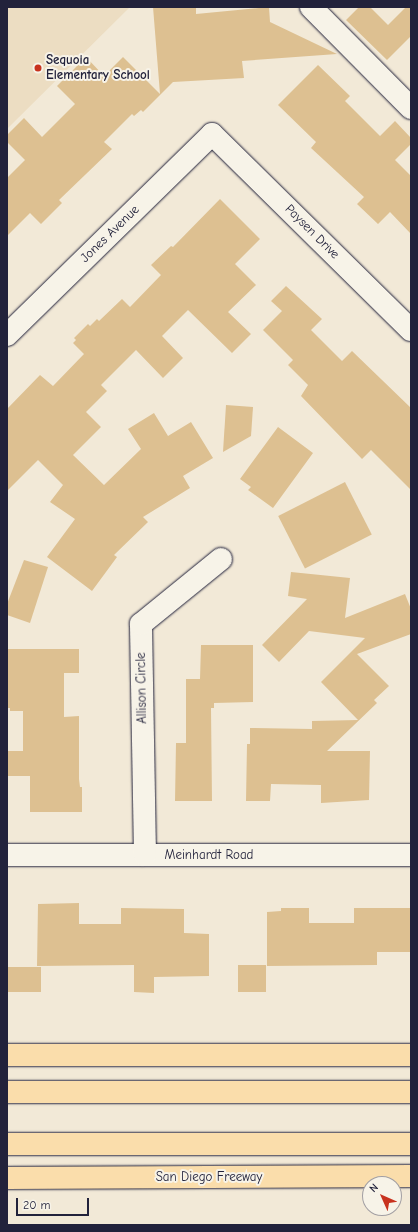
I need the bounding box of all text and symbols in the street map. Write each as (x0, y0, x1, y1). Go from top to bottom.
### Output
place label: Sequoia Elementary School (46, 53, 150, 84)
marker: Sequoia Elementary School (33, 63, 43, 73)
street label: Jones Avenue (77, 202, 143, 266)
street label: Paysen Drive (282, 202, 342, 262)
street label: Allison Circle (134, 652, 150, 724)
street label: Meinhardt Road (164, 847, 254, 863)
street label: San Diego Freeway (156, 1169, 262, 1185)
north arrow (362, 1176, 402, 1216)
text: N (367, 1181, 381, 1195)
scale bar (18, 1190, 91, 1216)
text: 20 m (23, 1198, 51, 1212)

